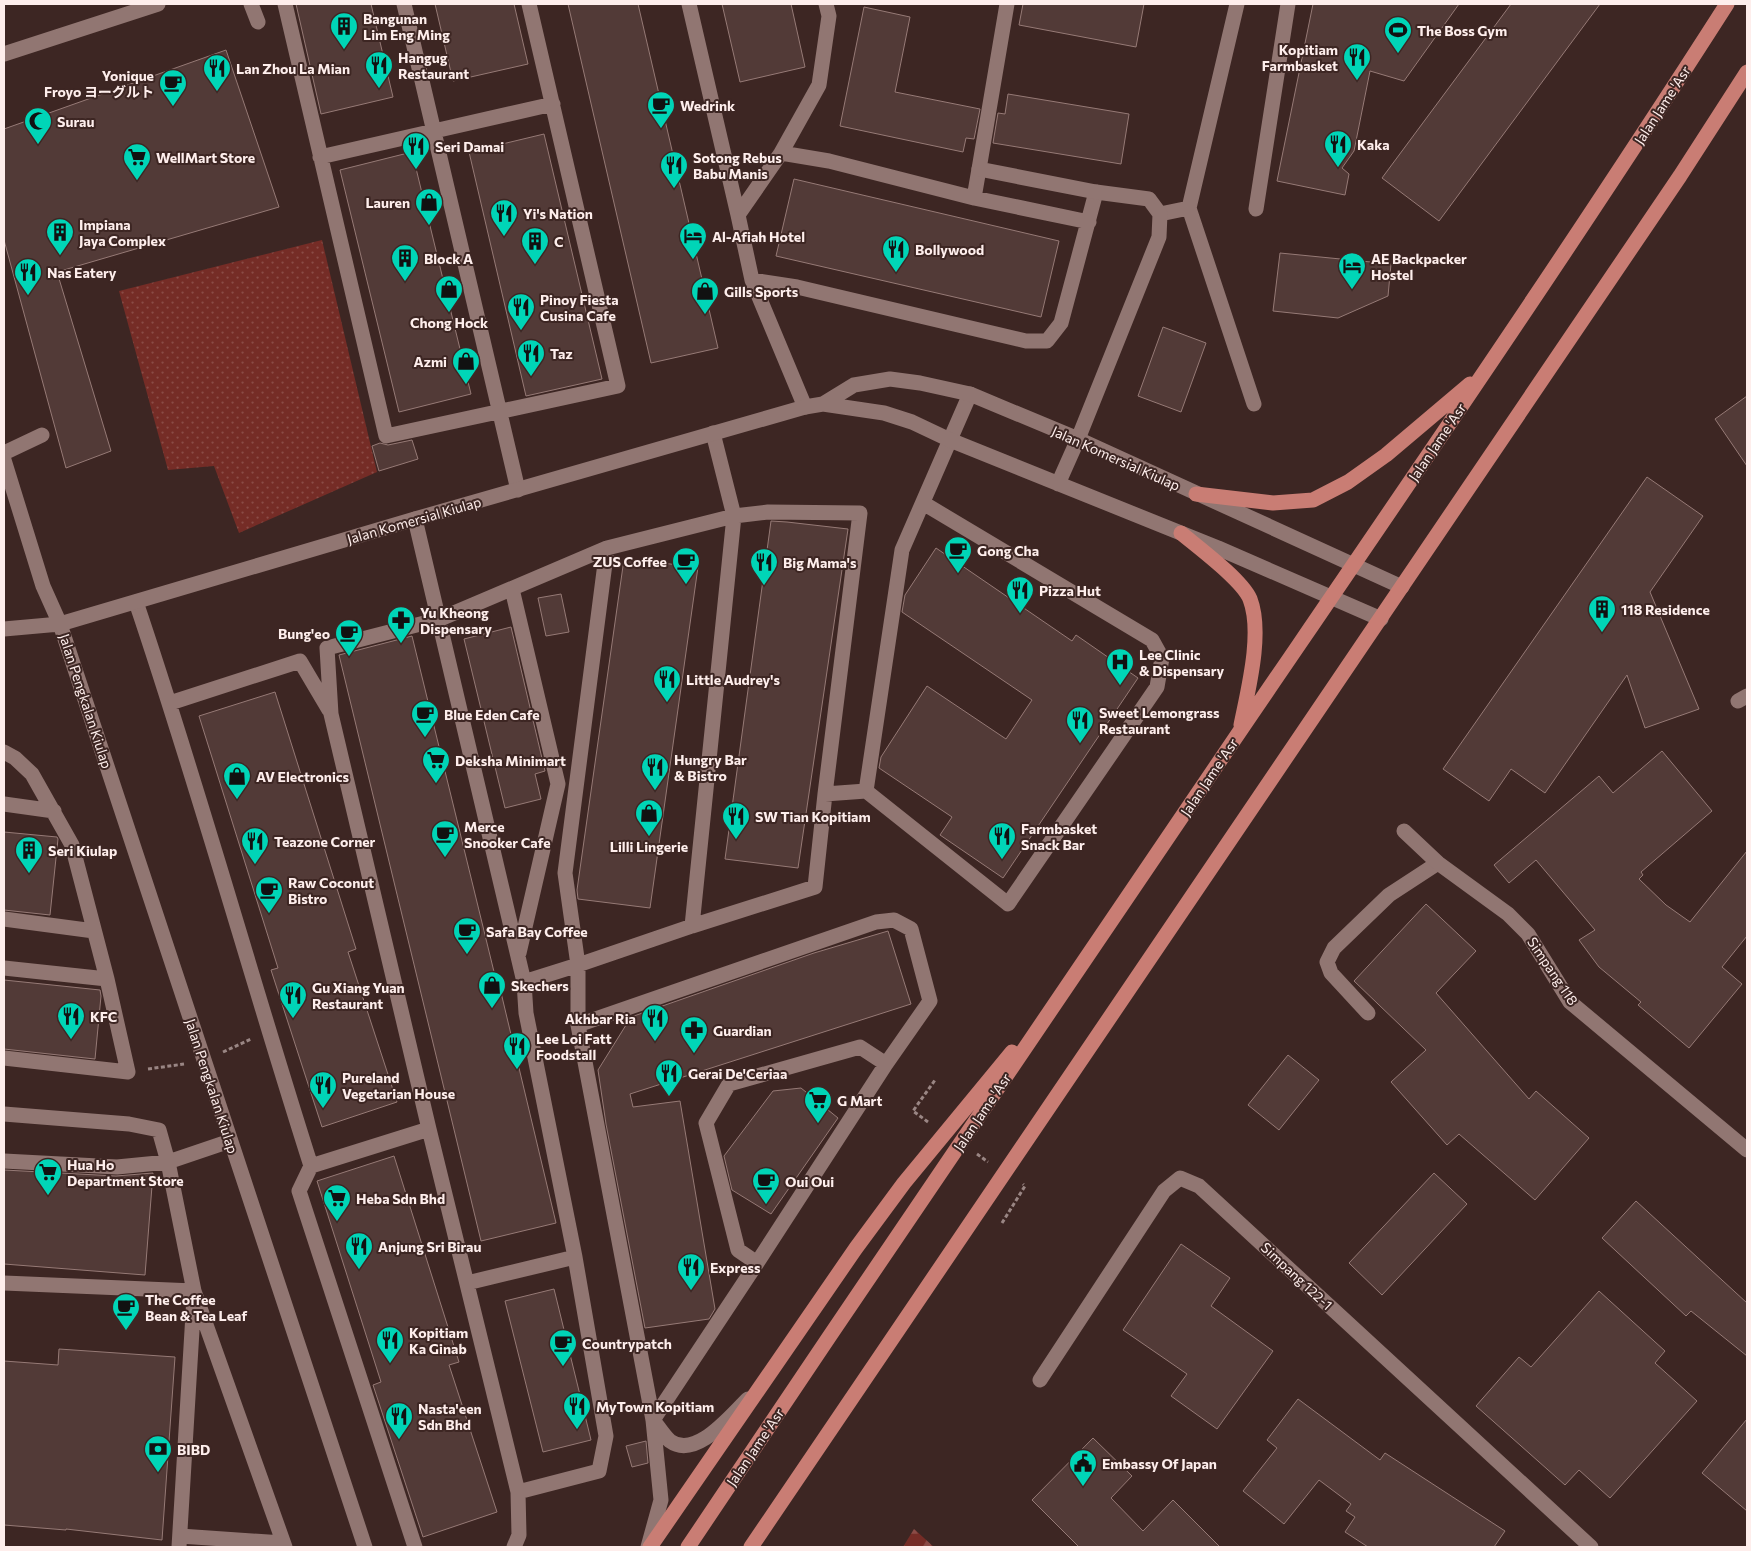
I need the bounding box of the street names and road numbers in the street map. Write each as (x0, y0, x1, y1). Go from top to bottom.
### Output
street label: Jalan Jame 'Asr (1630, 62, 1694, 148)
street label: Jalan Jame 'Asr (1405, 399, 1470, 484)
street label: Jalan Komersial Kiulap (1049, 422, 1183, 494)
street label: Jalan Komersial Kiulap (345, 493, 483, 547)
street label: Jalan Pengkalan Kiulap (56, 631, 116, 771)
street label: Jalan Jame 'Asr (1177, 734, 1242, 819)
street label: Simpang 118 (1524, 934, 1582, 1008)
street label: Jalan Pengkalan Kiulap (182, 1016, 242, 1156)
street label: Jalan Jame 'Asr (950, 1069, 1015, 1154)
street label: Simpang 122-1 (1258, 1239, 1336, 1313)
street label: Jalan Jame 'Asr (723, 1404, 788, 1489)

